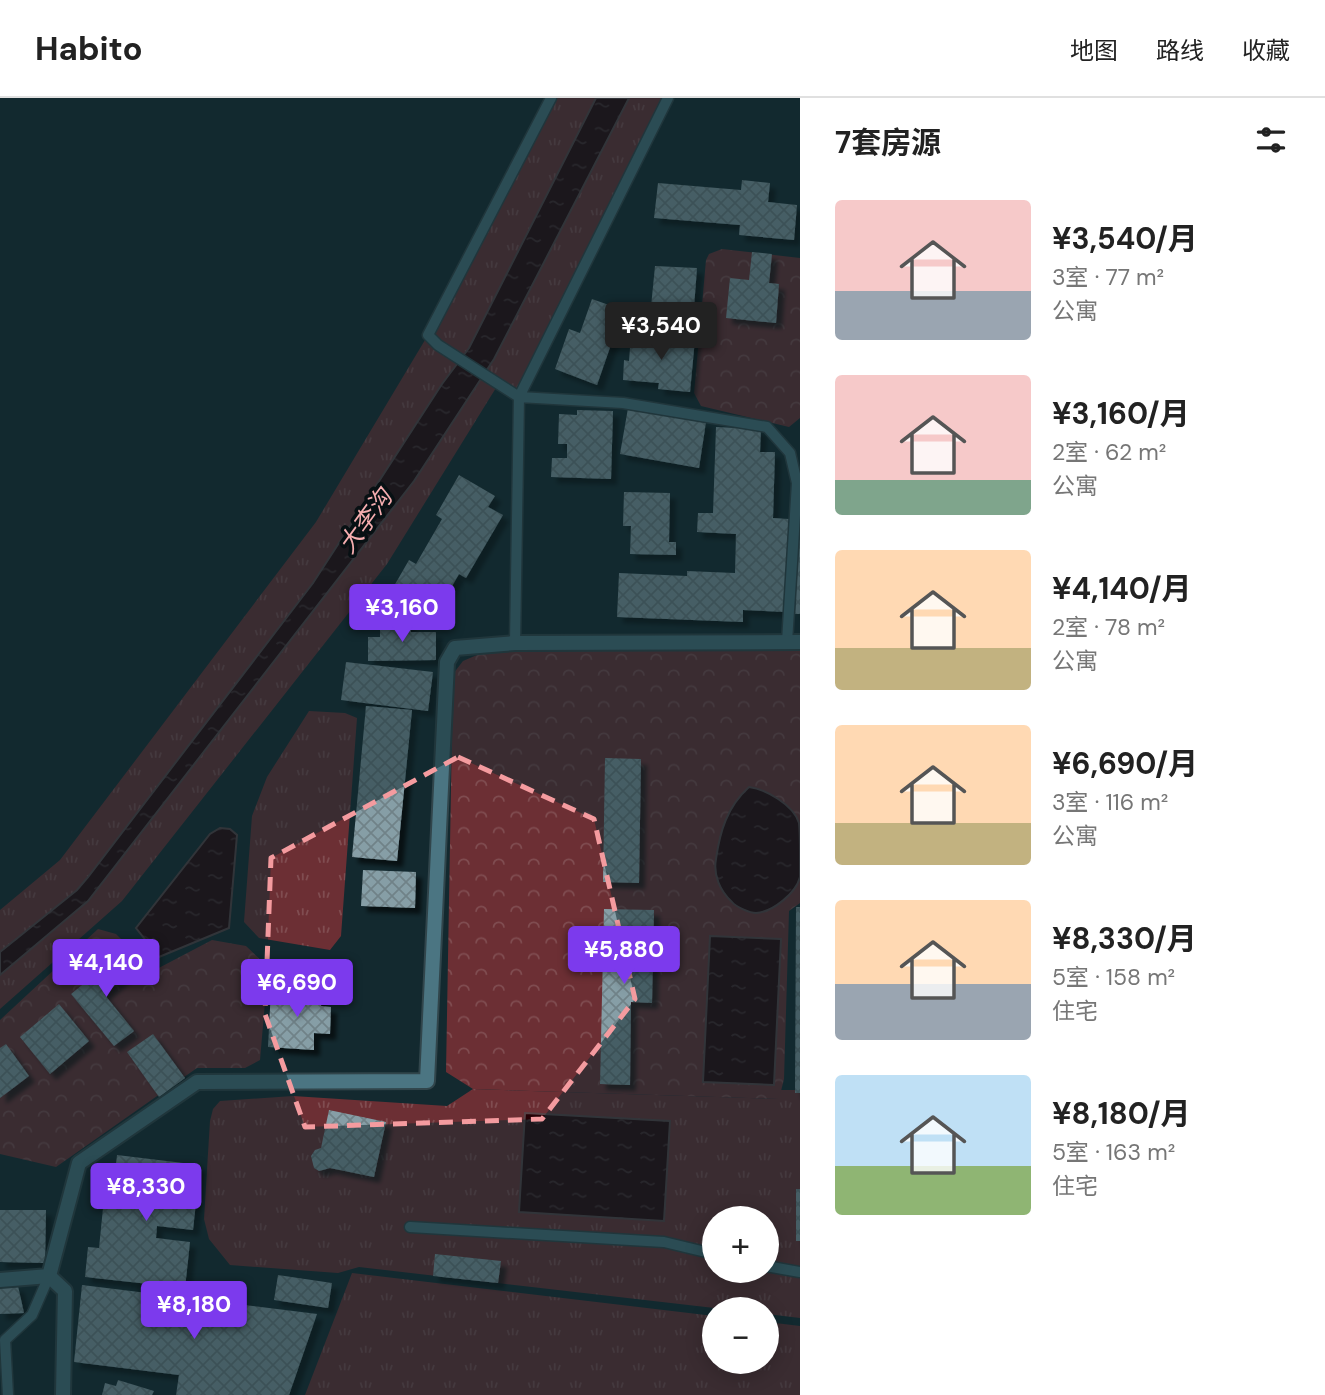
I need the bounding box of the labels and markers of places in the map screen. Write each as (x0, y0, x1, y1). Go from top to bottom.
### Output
pin: ¥3,540 (604, 302, 718, 362)
pin: ¥3,160 (345, 584, 459, 644)
pin: ¥5,880 (567, 926, 681, 986)
pin: ¥4,140 (49, 940, 163, 999)
pin: ¥6,690 (240, 960, 354, 1019)
pin: ¥8,330 (89, 1164, 203, 1223)
pin: ¥8,180 (137, 1282, 251, 1341)

